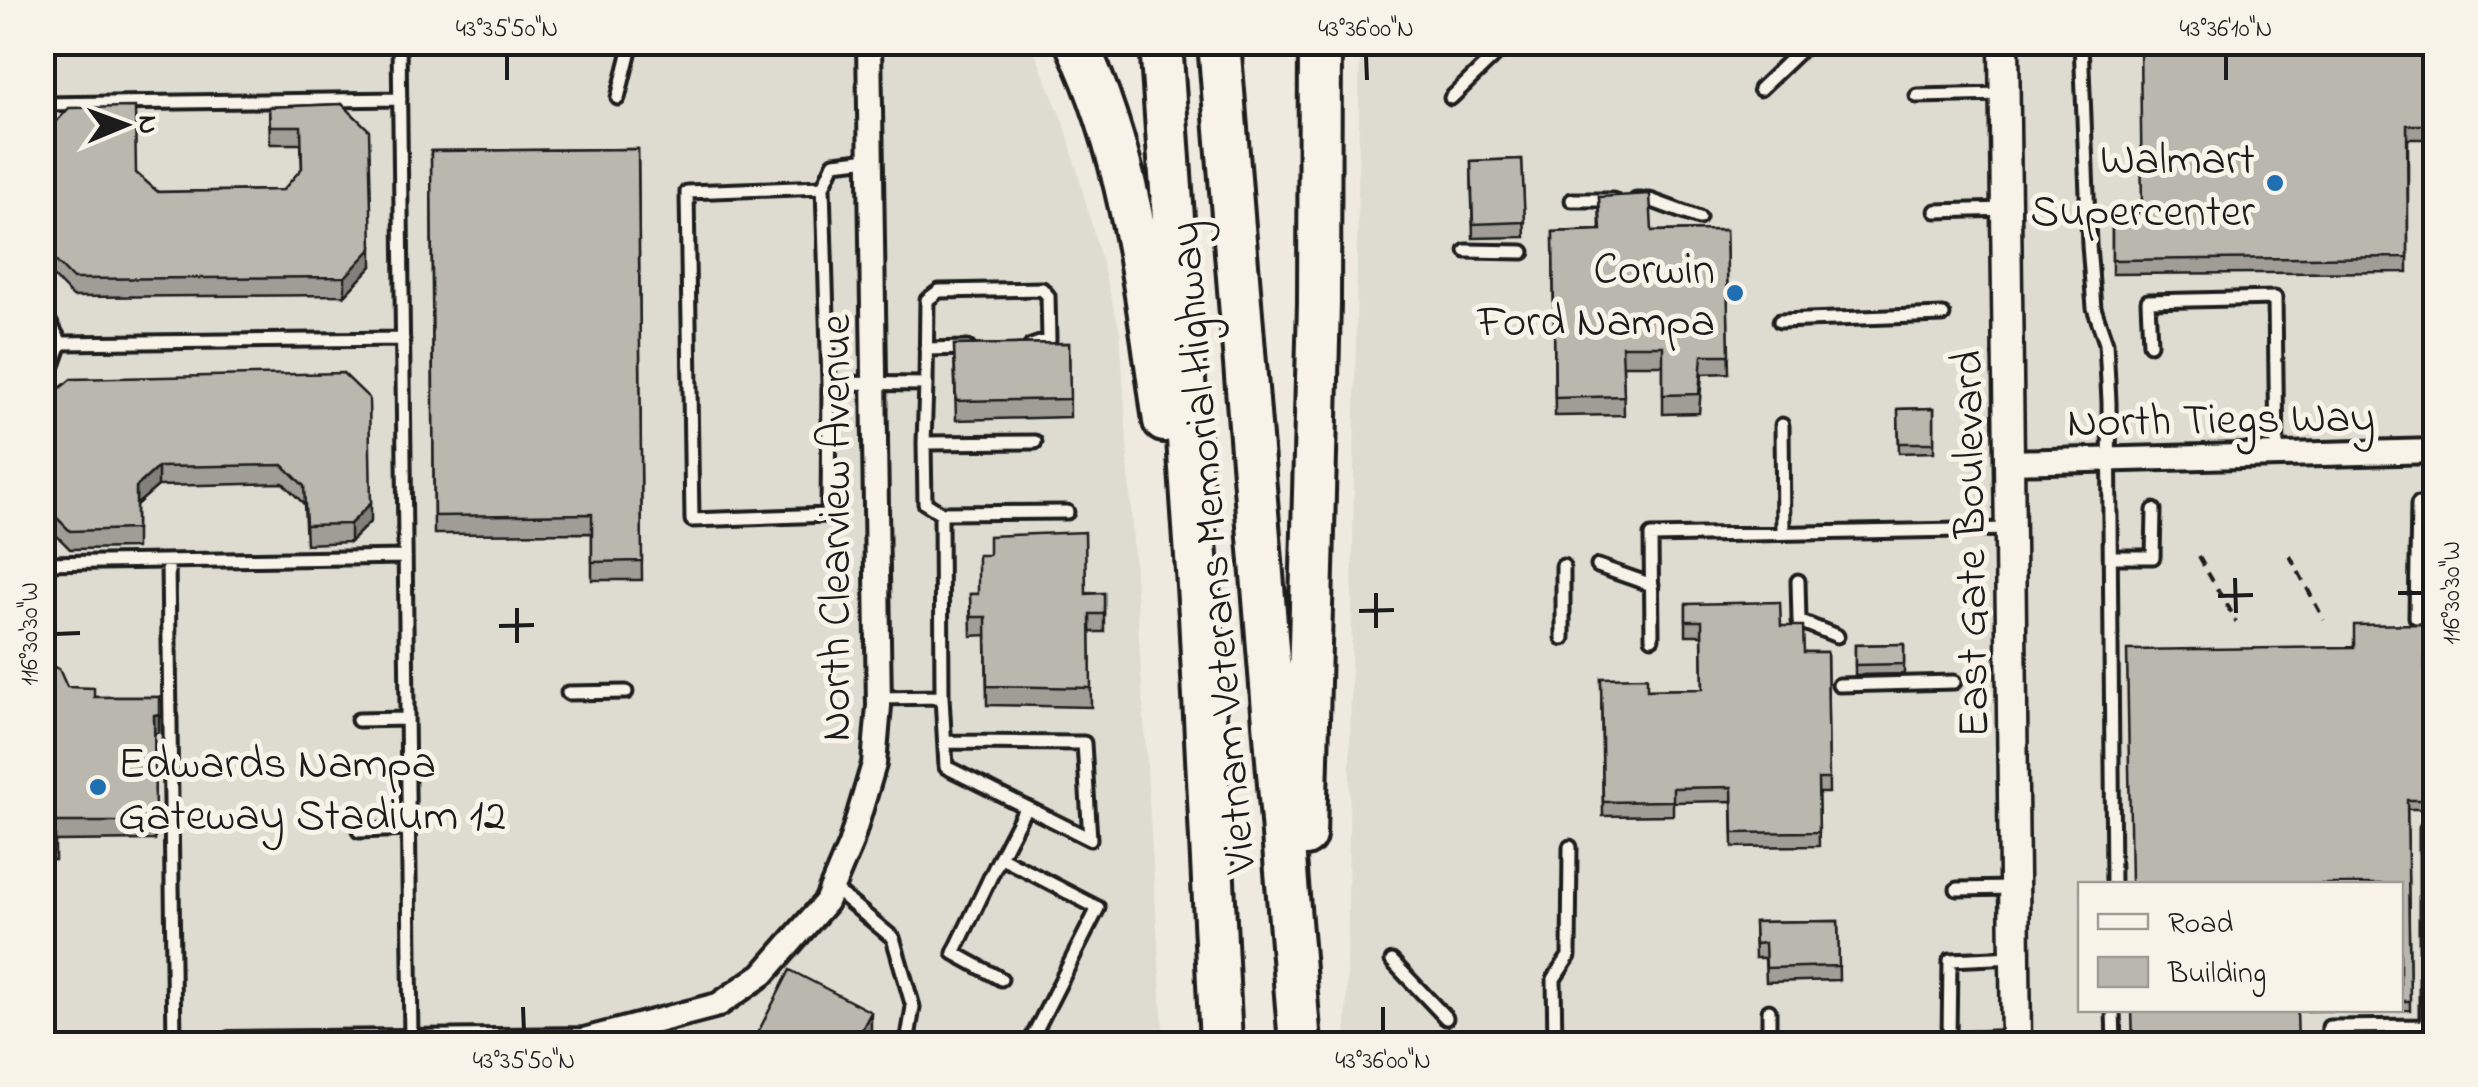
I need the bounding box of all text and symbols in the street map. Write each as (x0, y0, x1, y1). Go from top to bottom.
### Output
text: 43°35'50"N (456, 12, 558, 48)
text: 43°36'00"N (1318, 12, 1414, 48)
text: 43°36'10"N (2180, 12, 2272, 48)
north arrow (75, 75, 175, 175)
text: N (126, 115, 167, 134)
place label: Walmart Supercenter (2030, 129, 2255, 247)
marker: Walmart Supercenter (2264, 172, 2286, 194)
street label: Vietnam Veterans Memorial Highway (1154, 219, 1277, 877)
place label: Corwin Ford Nampa (1477, 239, 1715, 357)
marker: Corwin Ford Nampa (1724, 282, 1746, 304)
street label: North Clearview Avenue (805, 314, 871, 742)
street label: East Gate Boulevard (1937, 349, 2009, 738)
street label: North Tiegs Way (2066, 386, 2376, 459)
text: 116°30'30"W (2435, 541, 2471, 645)
text: 116°30'30"W (13, 582, 49, 686)
place label: Edwards Nampa Gateway Stadium 12 (118, 733, 506, 851)
marker: Edwards Nampa Gateway Stadium 12 (87, 776, 109, 798)
legend (2078, 882, 2403, 1012)
text: Road (2168, 903, 2233, 947)
text: Building (2167, 953, 2266, 997)
text: 43°35'50"N (473, 1044, 575, 1080)
text: 43°36'00"N (1335, 1044, 1431, 1080)

